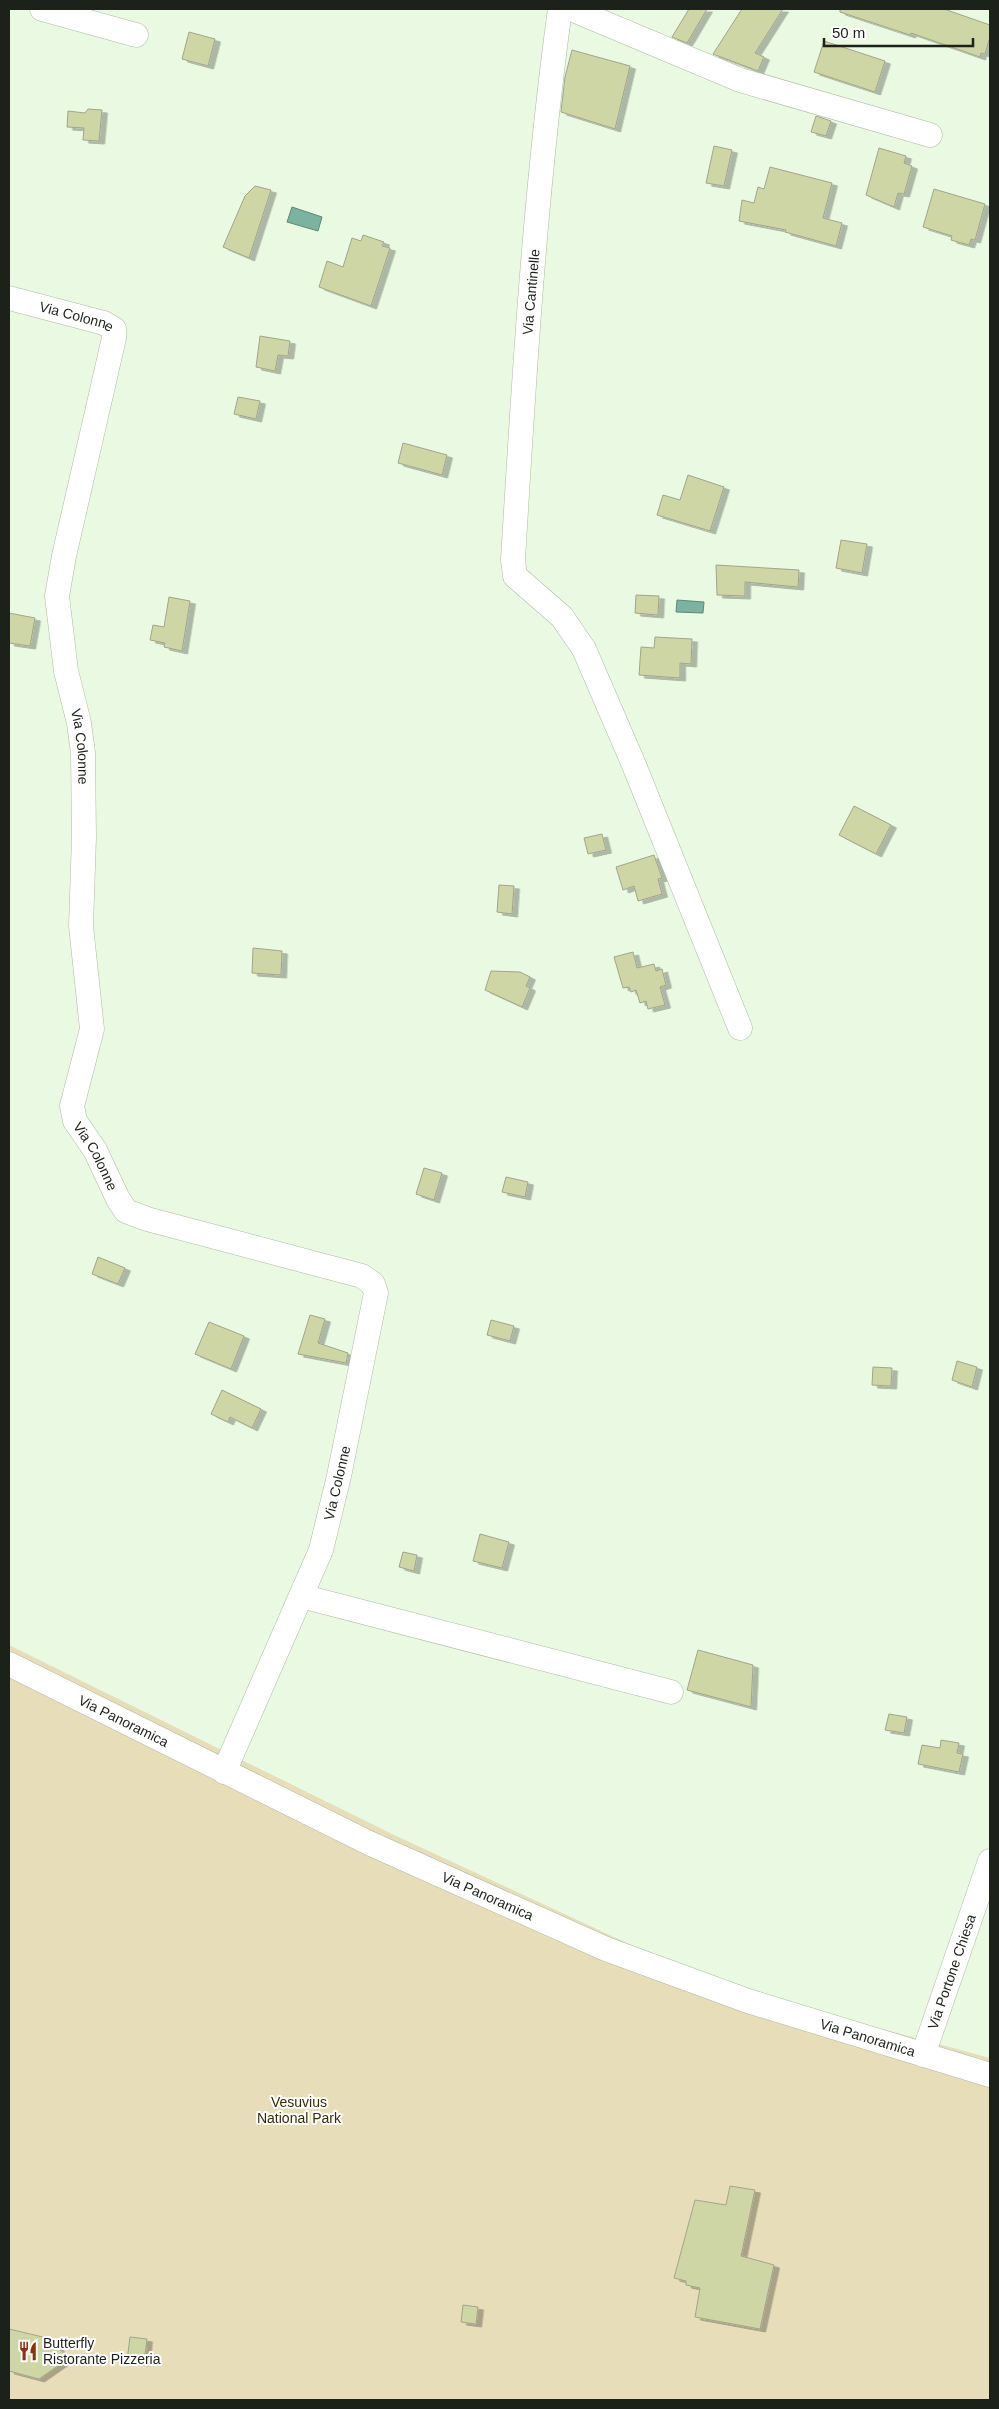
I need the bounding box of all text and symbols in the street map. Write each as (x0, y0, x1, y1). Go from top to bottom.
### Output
scale bar (824, 15, 973, 47)
text: 50 m (832, 24, 865, 41)
street label: Via Cantinelle (519, 248, 543, 336)
street label: Via Colonne (38, 298, 117, 335)
street label: Via Colonne (68, 707, 91, 785)
street label: Via Colonne (70, 1119, 121, 1193)
street label: Via Colonne (321, 1444, 353, 1522)
street label: Via Panoramica (76, 1692, 172, 1750)
street label: Via Panoramica (439, 1869, 536, 1924)
street label: Via Portone Chiesa (924, 1912, 979, 2031)
street label: Via Panoramica (818, 2016, 917, 2060)
park label: Vesuvius National Park (257, 2094, 342, 2126)
place label: Butterfly Ristorante Pizzeria (43, 2335, 161, 2367)
restaurant icon: Butterfly Ristorante Pizzeria (17, 2340, 39, 2362)

